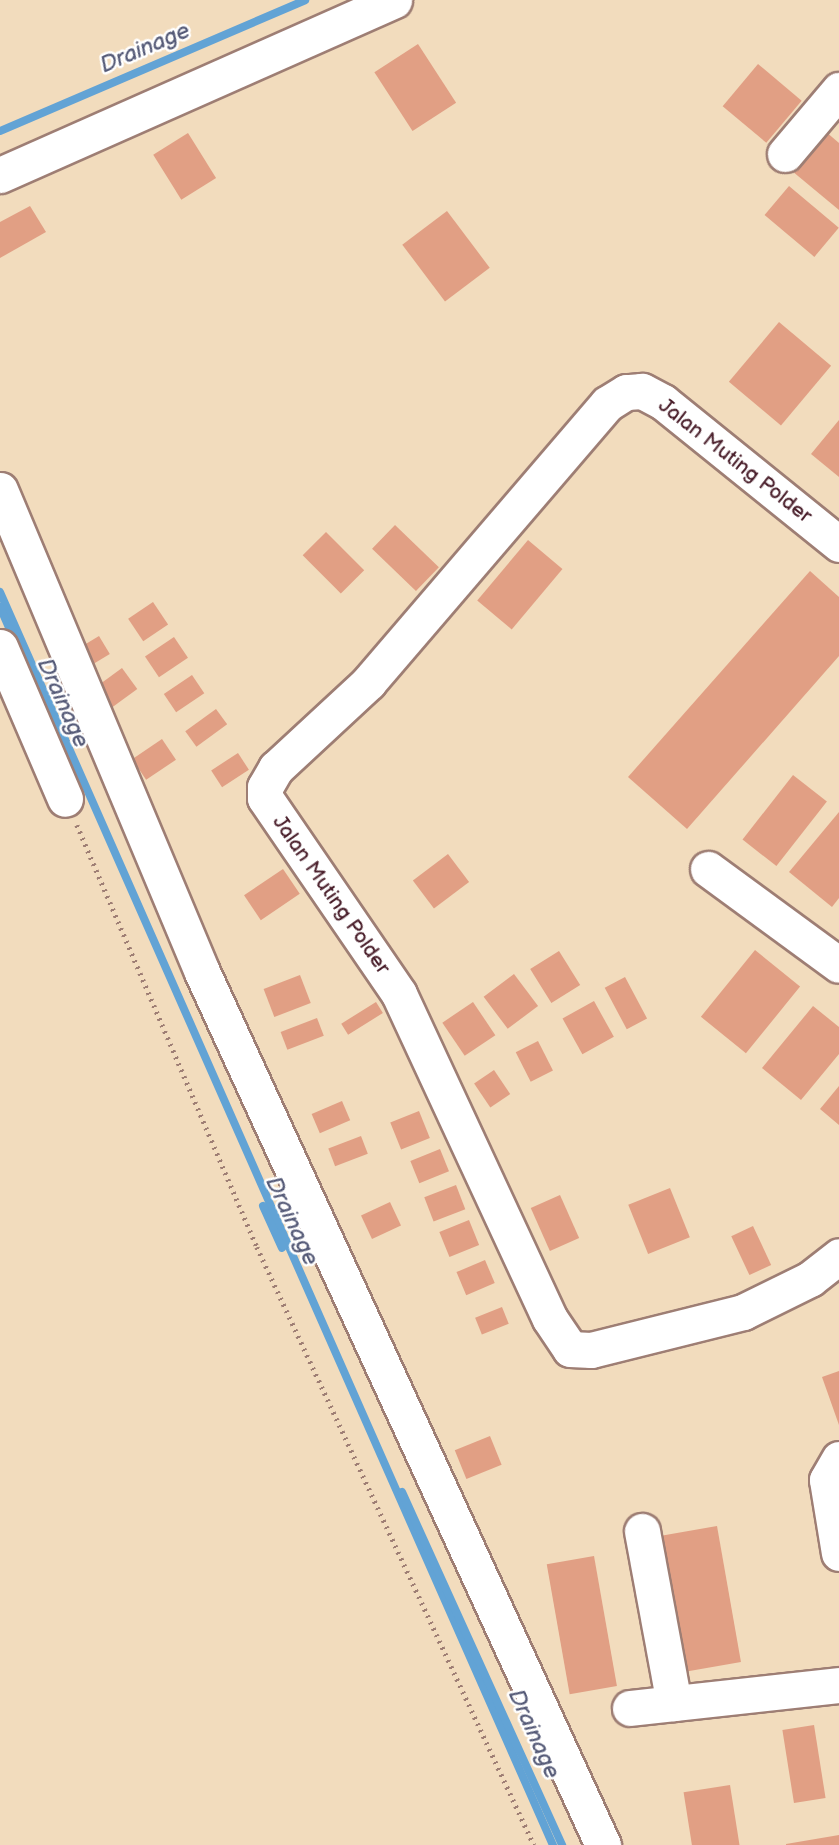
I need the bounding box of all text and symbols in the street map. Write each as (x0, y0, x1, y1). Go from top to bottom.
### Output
water label: Drainage (96, 17, 194, 79)
street label: Jalan Muting Polder (653, 393, 817, 529)
water label: Drainage (31, 654, 95, 752)
street label: Jalan Muting Polder (267, 811, 395, 979)
water label: Drainage (259, 1172, 325, 1270)
water label: Drainage (502, 1685, 566, 1783)

